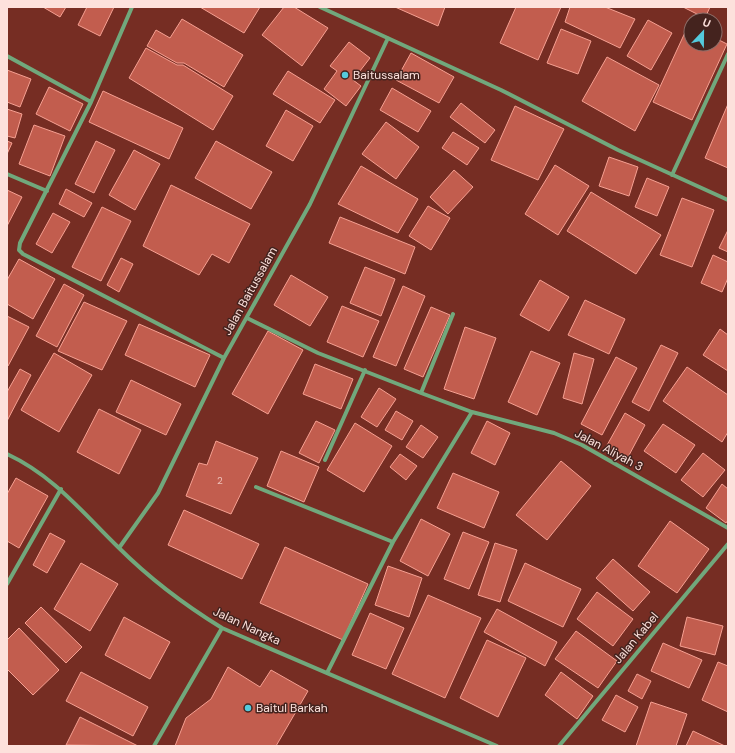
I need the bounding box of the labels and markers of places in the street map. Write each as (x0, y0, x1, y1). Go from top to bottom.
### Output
place label: Baitussalam (353, 67, 420, 83)
marker: Baitussalam (340, 70, 350, 80)
place label: Baitul Barkah (256, 700, 328, 716)
marker: Baitul Barkah (243, 703, 253, 713)

